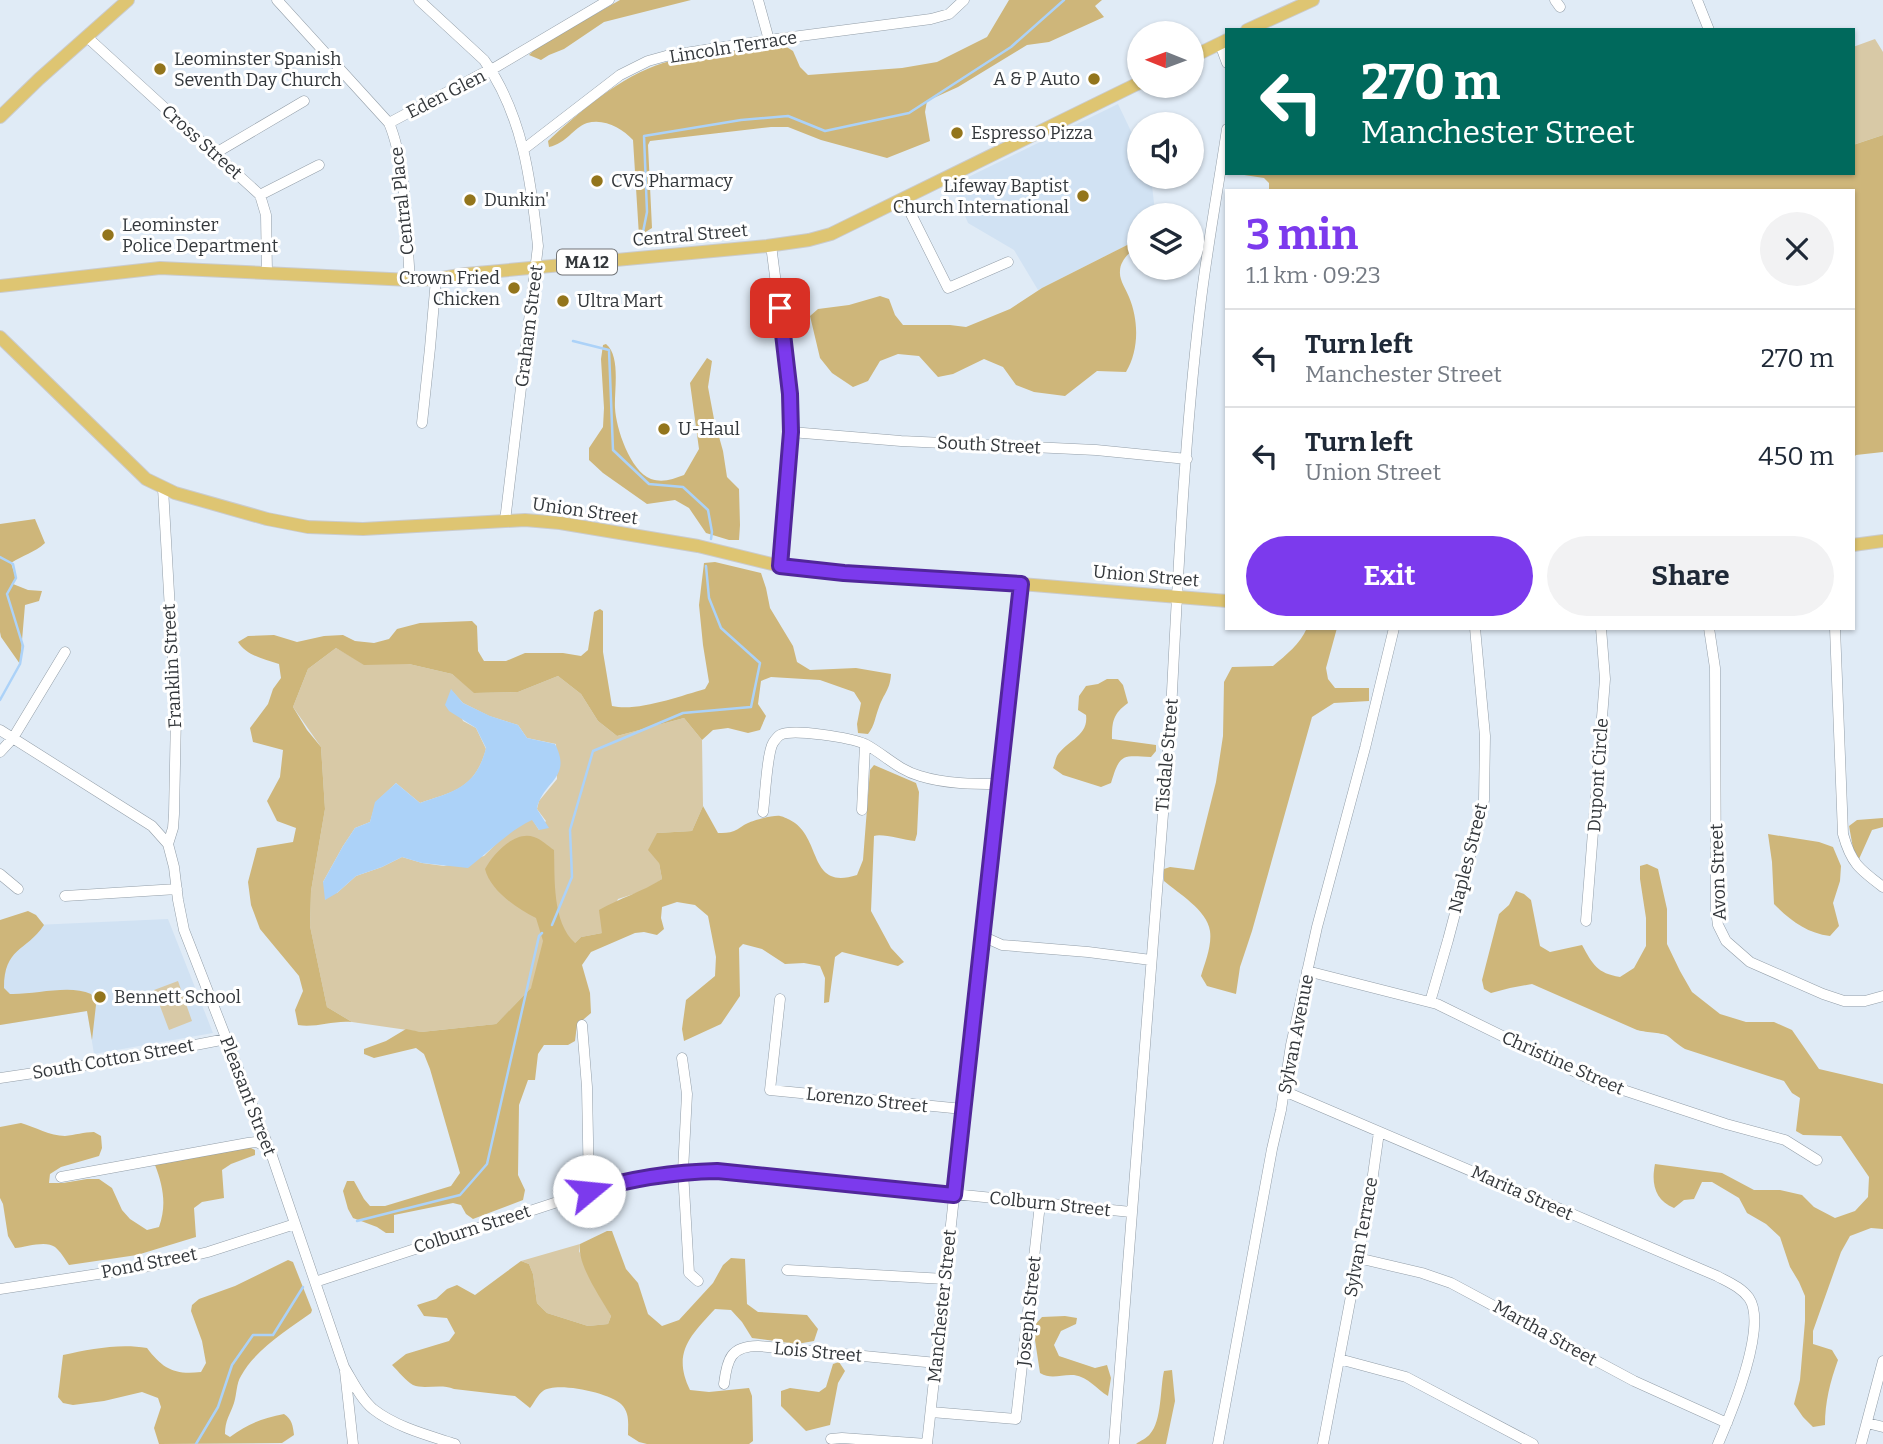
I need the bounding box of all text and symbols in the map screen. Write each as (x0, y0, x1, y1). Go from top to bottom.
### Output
north arrow (1127, 21, 1204, 98)
map controls (1127, 21, 1204, 280)
street label: Lincoln Terrace (668, 26, 798, 68)
place label: Leominster Spanish Seventh Day Church (174, 48, 342, 91)
text: 270 m (1361, 53, 1501, 112)
icon: left (1246, 56, 1337, 147)
marker: Leominster Spanish Seventh Day Church (152, 61, 168, 77)
street label: Eden Glen (403, 64, 490, 123)
place label: A & P Auto (993, 68, 1080, 90)
marker: A & P Auto (1086, 71, 1102, 87)
street label: Cross Street (157, 100, 247, 184)
button: sound (1127, 112, 1204, 189)
text: Manchester Street (1361, 113, 1635, 151)
place label: Espresso Pizza (971, 122, 1093, 144)
marker: Espresso Pizza (949, 125, 965, 141)
street label: Central Place (385, 146, 419, 256)
place label: CVS Pharmacy (611, 170, 733, 192)
marker: CVS Pharmacy (589, 173, 605, 189)
place label: Lifeway Baptist Church International (893, 175, 1069, 218)
marker: Lifeway Baptist Church International (1075, 188, 1091, 204)
place label: Dunkin' (484, 189, 549, 211)
marker: Dunkin' (462, 192, 478, 208)
button: layers (1127, 203, 1204, 280)
text: 3 min (1246, 210, 1358, 260)
button: close (1760, 212, 1834, 286)
place label: Leominster Police Department (122, 214, 279, 257)
street label: Central Street (631, 219, 749, 251)
marker: Leominster Police Department (100, 227, 116, 243)
road number: MA 12 (557, 250, 617, 274)
text: 1.1 km · 09:23 (1246, 261, 1381, 289)
street label: Graham Street (511, 263, 547, 388)
place label: Crown Fried Chicken (399, 267, 501, 310)
pin (750, 278, 810, 338)
marker: Crown Fried Chicken (506, 280, 522, 296)
icon: arrive (761, 289, 799, 327)
place label: Ultra Mart (577, 290, 664, 312)
marker: Ultra Mart (555, 293, 571, 309)
text: Turn left (1305, 329, 1413, 360)
icon: left (1246, 339, 1284, 377)
text: 270 m (1761, 343, 1834, 374)
text: Manchester Street (1305, 360, 1502, 388)
place label: U-Haul (678, 418, 740, 440)
marker: U-Haul (656, 421, 672, 437)
text: Turn left (1305, 427, 1413, 458)
street label: South Street (936, 431, 1042, 459)
icon: left (1246, 437, 1284, 475)
text: 450 m (1758, 441, 1834, 472)
text: Union Street (1305, 458, 1441, 486)
street label: Union Street (531, 493, 640, 529)
button: Exit (1246, 536, 1533, 616)
button: Share (1547, 536, 1834, 616)
street label: Union Street (1092, 560, 1200, 592)
street label: Franklin Street (158, 603, 186, 729)
street label: Tisdale Street (1151, 697, 1183, 813)
street label: Dupont Circle (1583, 717, 1613, 833)
street label: Naples Street (1444, 800, 1492, 915)
street label: Avon Street (1705, 823, 1731, 921)
street label: Sylvan Avenue (1274, 972, 1318, 1096)
place label: Bennett School (114, 986, 241, 1008)
marker: Bennett School (92, 989, 108, 1005)
street label: Christine Street (1498, 1026, 1628, 1100)
street label: Pleasant Street (215, 1033, 281, 1159)
street label: South Cotton Street (31, 1034, 196, 1084)
street label: Lorenzo Street (805, 1083, 929, 1117)
position arrow (552, 1154, 626, 1228)
street label: Marita Street (1468, 1161, 1577, 1225)
street label: Sylvan Terrace (1340, 1175, 1382, 1299)
street label: Colburn Street (988, 1187, 1112, 1221)
street label: Colburn Street (411, 1200, 534, 1258)
street label: Manchester Street (923, 1228, 961, 1384)
street label: Pond Street (99, 1243, 199, 1283)
street label: Joseph Street (1012, 1254, 1046, 1368)
street label: Martha Street (1489, 1295, 1601, 1371)
street label: Lois Street (773, 1337, 863, 1367)

